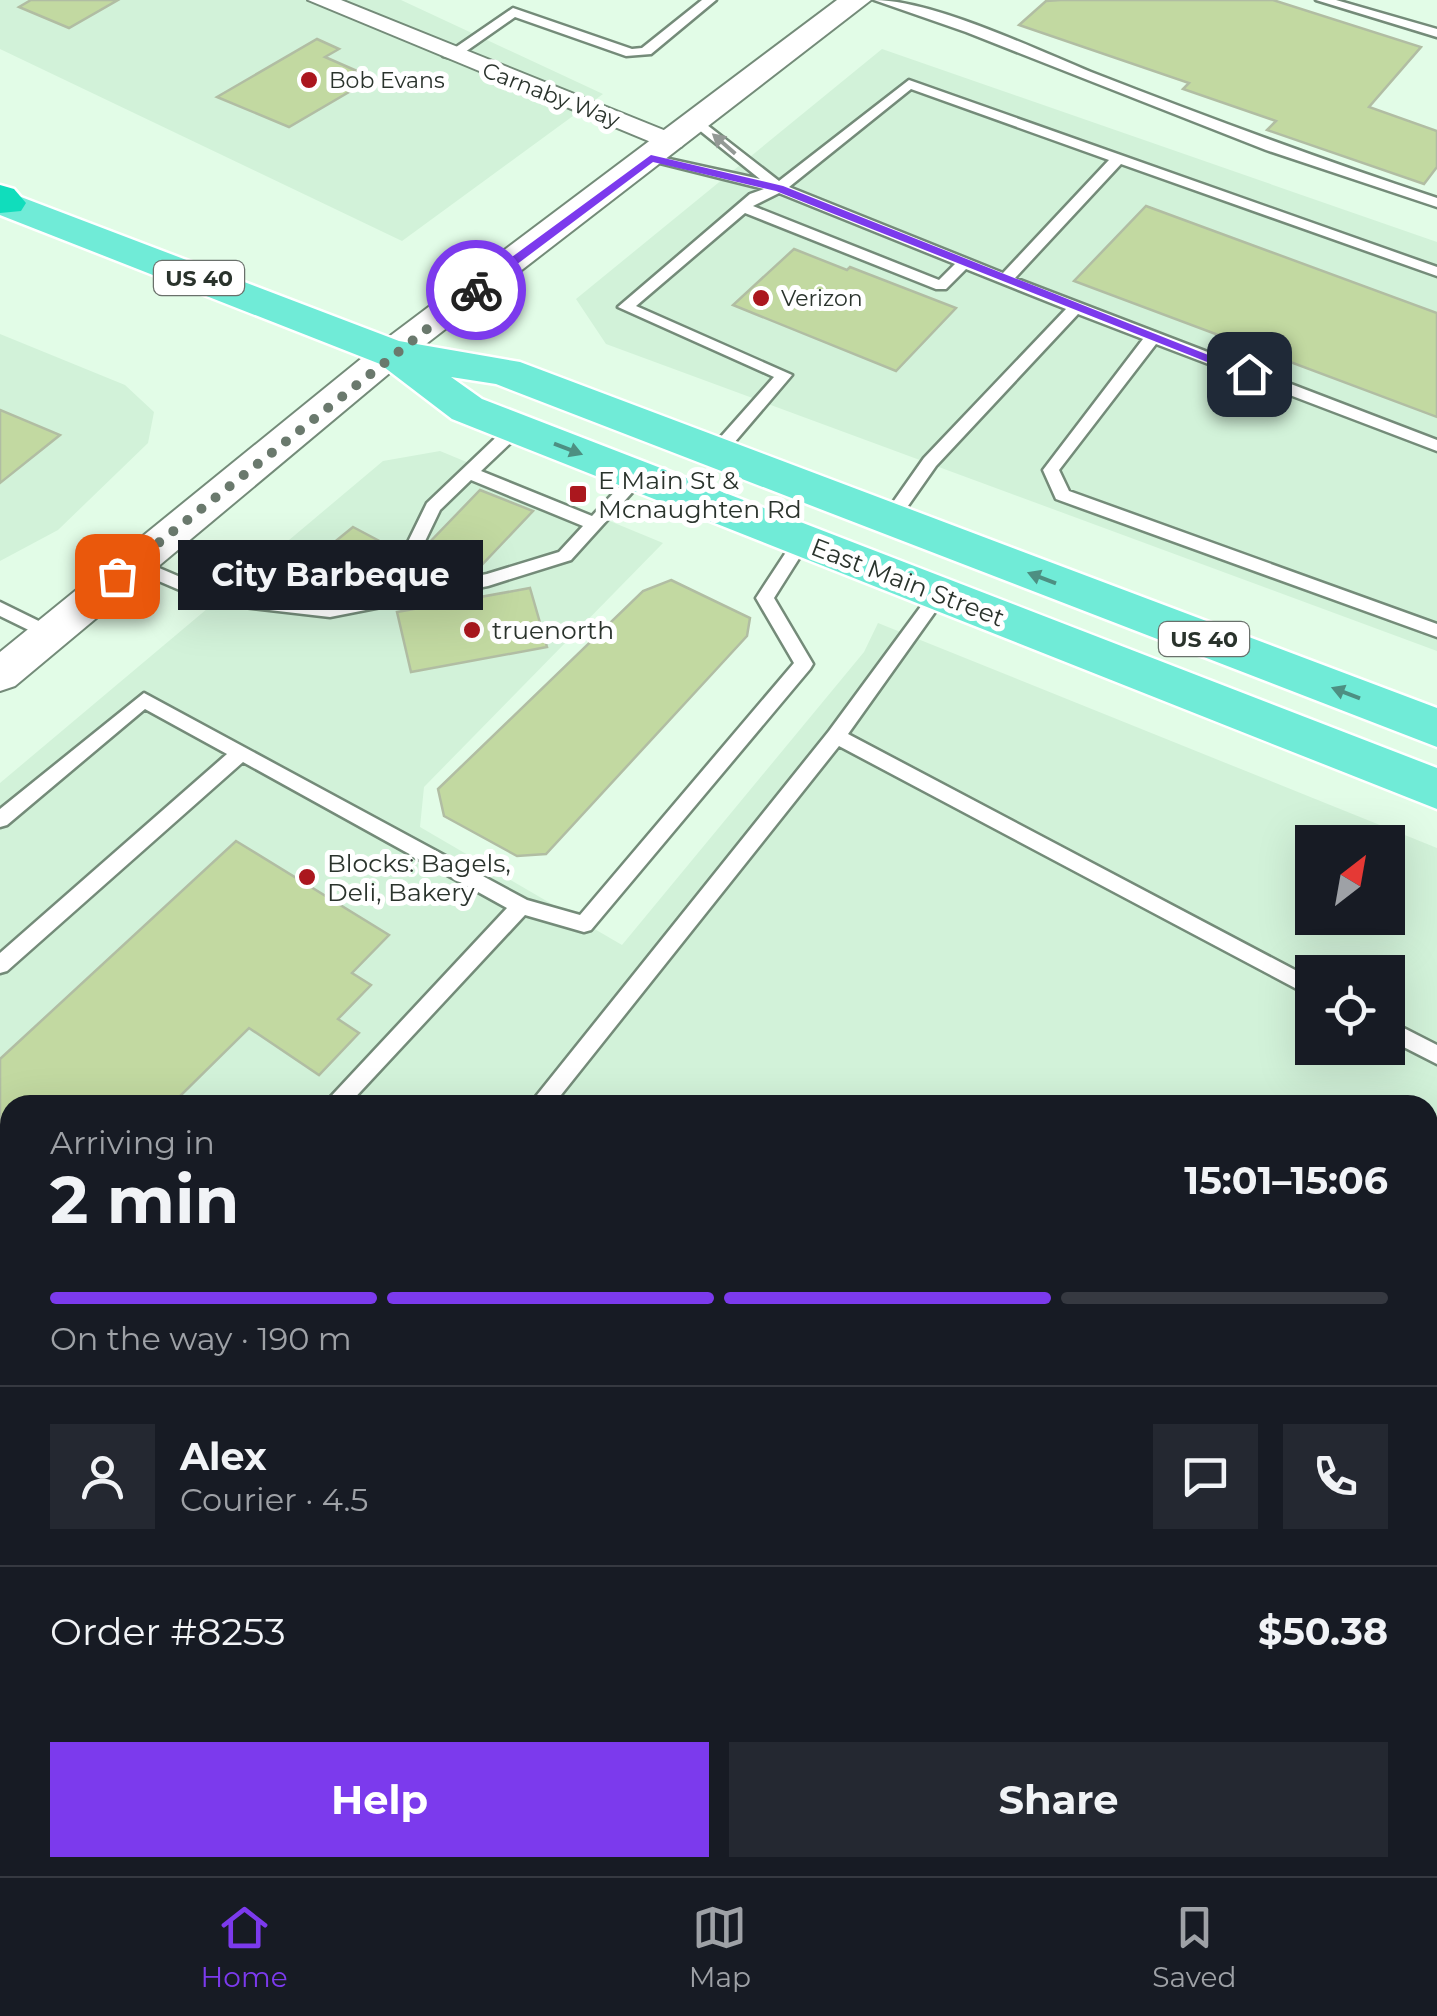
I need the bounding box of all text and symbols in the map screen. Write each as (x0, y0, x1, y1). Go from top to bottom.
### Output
street label: Carnaby Way (479, 56, 624, 134)
place label: Bob Evans (329, 67, 445, 94)
marker: Bob Evans (298, 69, 320, 91)
one-way arrow (712, 134, 737, 156)
courier (426, 240, 526, 340)
road number: US 40 (154, 261, 244, 295)
icon: bike (449, 263, 504, 318)
place label: Verizon (781, 285, 863, 312)
marker: Verizon (750, 287, 772, 309)
pin (1207, 332, 1292, 417)
icon: home (1222, 347, 1277, 402)
one-way arrow (553, 441, 583, 457)
place label: E Main St & Mcnaughten Rd (598, 465, 802, 524)
marker: E Main St & Mcnaughten Rd (567, 483, 589, 505)
street label: East Main Street (807, 531, 1009, 633)
pin (75, 534, 160, 619)
callout: City Barbeque (177, 541, 482, 611)
icon: bag (90, 549, 145, 604)
text: City Barbeque (211, 555, 450, 594)
one-way arrow (1027, 570, 1057, 585)
place label: truenorth (492, 615, 614, 645)
marker: truenorth (461, 619, 483, 641)
road number: US 40 (1159, 622, 1249, 656)
one-way arrow (1331, 685, 1361, 700)
north arrow (1295, 825, 1405, 935)
map controls (1295, 825, 1405, 1065)
place label: Blocks: Bagels, Deli, Bakery (327, 848, 511, 907)
marker: Blocks: Bagels, Deli, Bakery (296, 866, 318, 888)
button: locate (1295, 955, 1405, 1065)
text: Arriving in (50, 1123, 215, 1162)
text: 15:01–15:06 (1184, 1157, 1388, 1204)
text: 2 min (50, 1160, 239, 1239)
text: On the way · 190 m (50, 1319, 352, 1358)
button: person (50, 1424, 155, 1529)
button: chat (1153, 1424, 1258, 1529)
button: phone (1283, 1424, 1388, 1529)
text: Alex (180, 1433, 267, 1480)
text: Courier · 4.5 (180, 1480, 368, 1519)
text: Order #8253 (50, 1608, 286, 1655)
text: $50.38 (1258, 1608, 1388, 1655)
button: Help (50, 1742, 709, 1857)
button: Share (729, 1742, 1388, 1857)
tab: Home (201, 1900, 288, 1994)
tab: Map (689, 1900, 751, 1994)
tab: Saved (1152, 1900, 1236, 1994)

